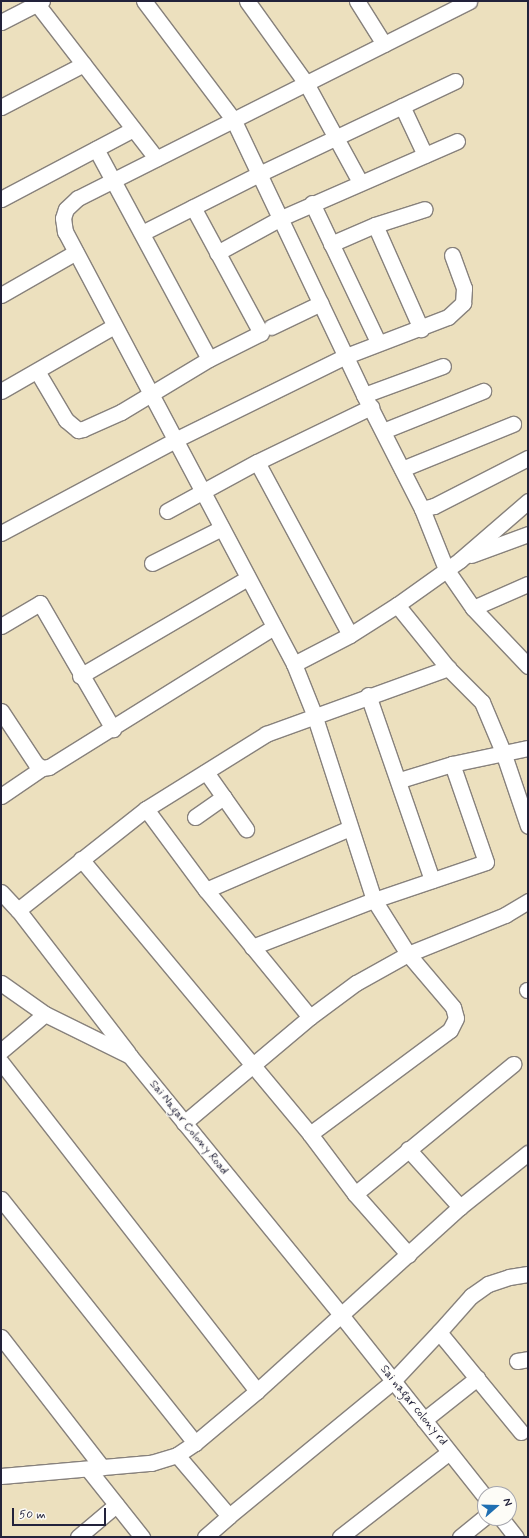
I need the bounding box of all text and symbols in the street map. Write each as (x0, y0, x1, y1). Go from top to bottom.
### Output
street label: Sai Nagar Colony Road (146, 1078, 230, 1178)
street label: Sai nagar colony rd (377, 1363, 449, 1449)
north arrow (477, 1486, 517, 1526)
text: N (500, 1496, 515, 1508)
scale bar (14, 1500, 108, 1526)
text: 50 m (19, 1507, 46, 1523)

